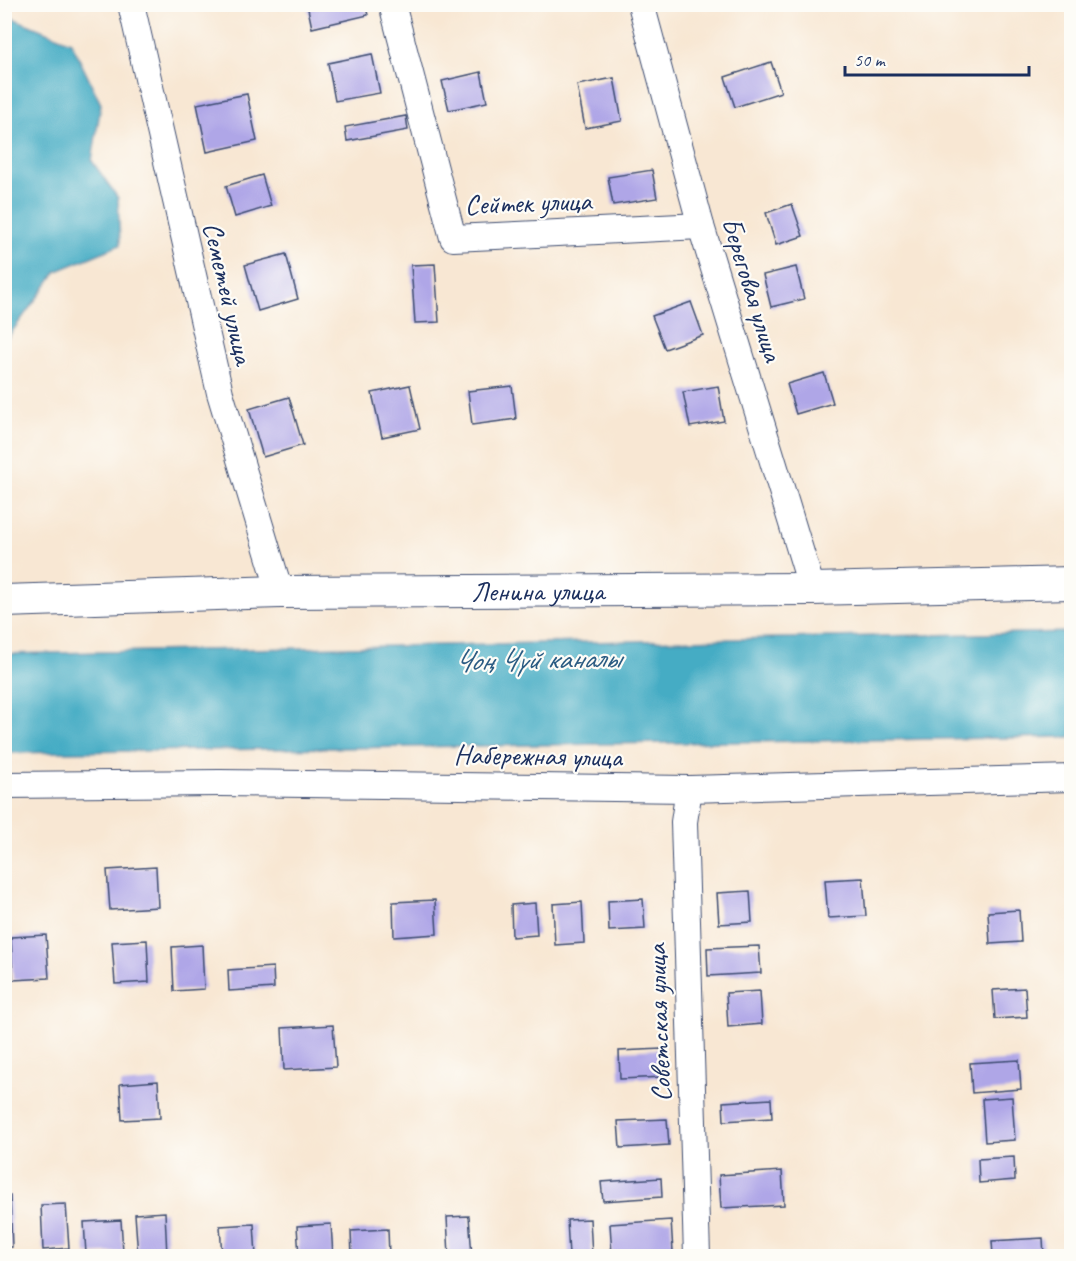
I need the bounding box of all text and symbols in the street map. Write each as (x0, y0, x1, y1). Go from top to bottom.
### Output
scale bar (845, 39, 1030, 77)
text: 50 m (854, 49, 887, 71)
street label: Сейтек улица (464, 183, 594, 222)
street label: Береговая улица (714, 213, 792, 367)
street label: Семетей улица (195, 219, 262, 370)
street label: Ленина улица (471, 573, 607, 609)
water label: Чоң Чүй каналы (454, 638, 625, 679)
street label: Набережная улица (454, 737, 624, 774)
street label: Советская улица (638, 942, 679, 1103)

